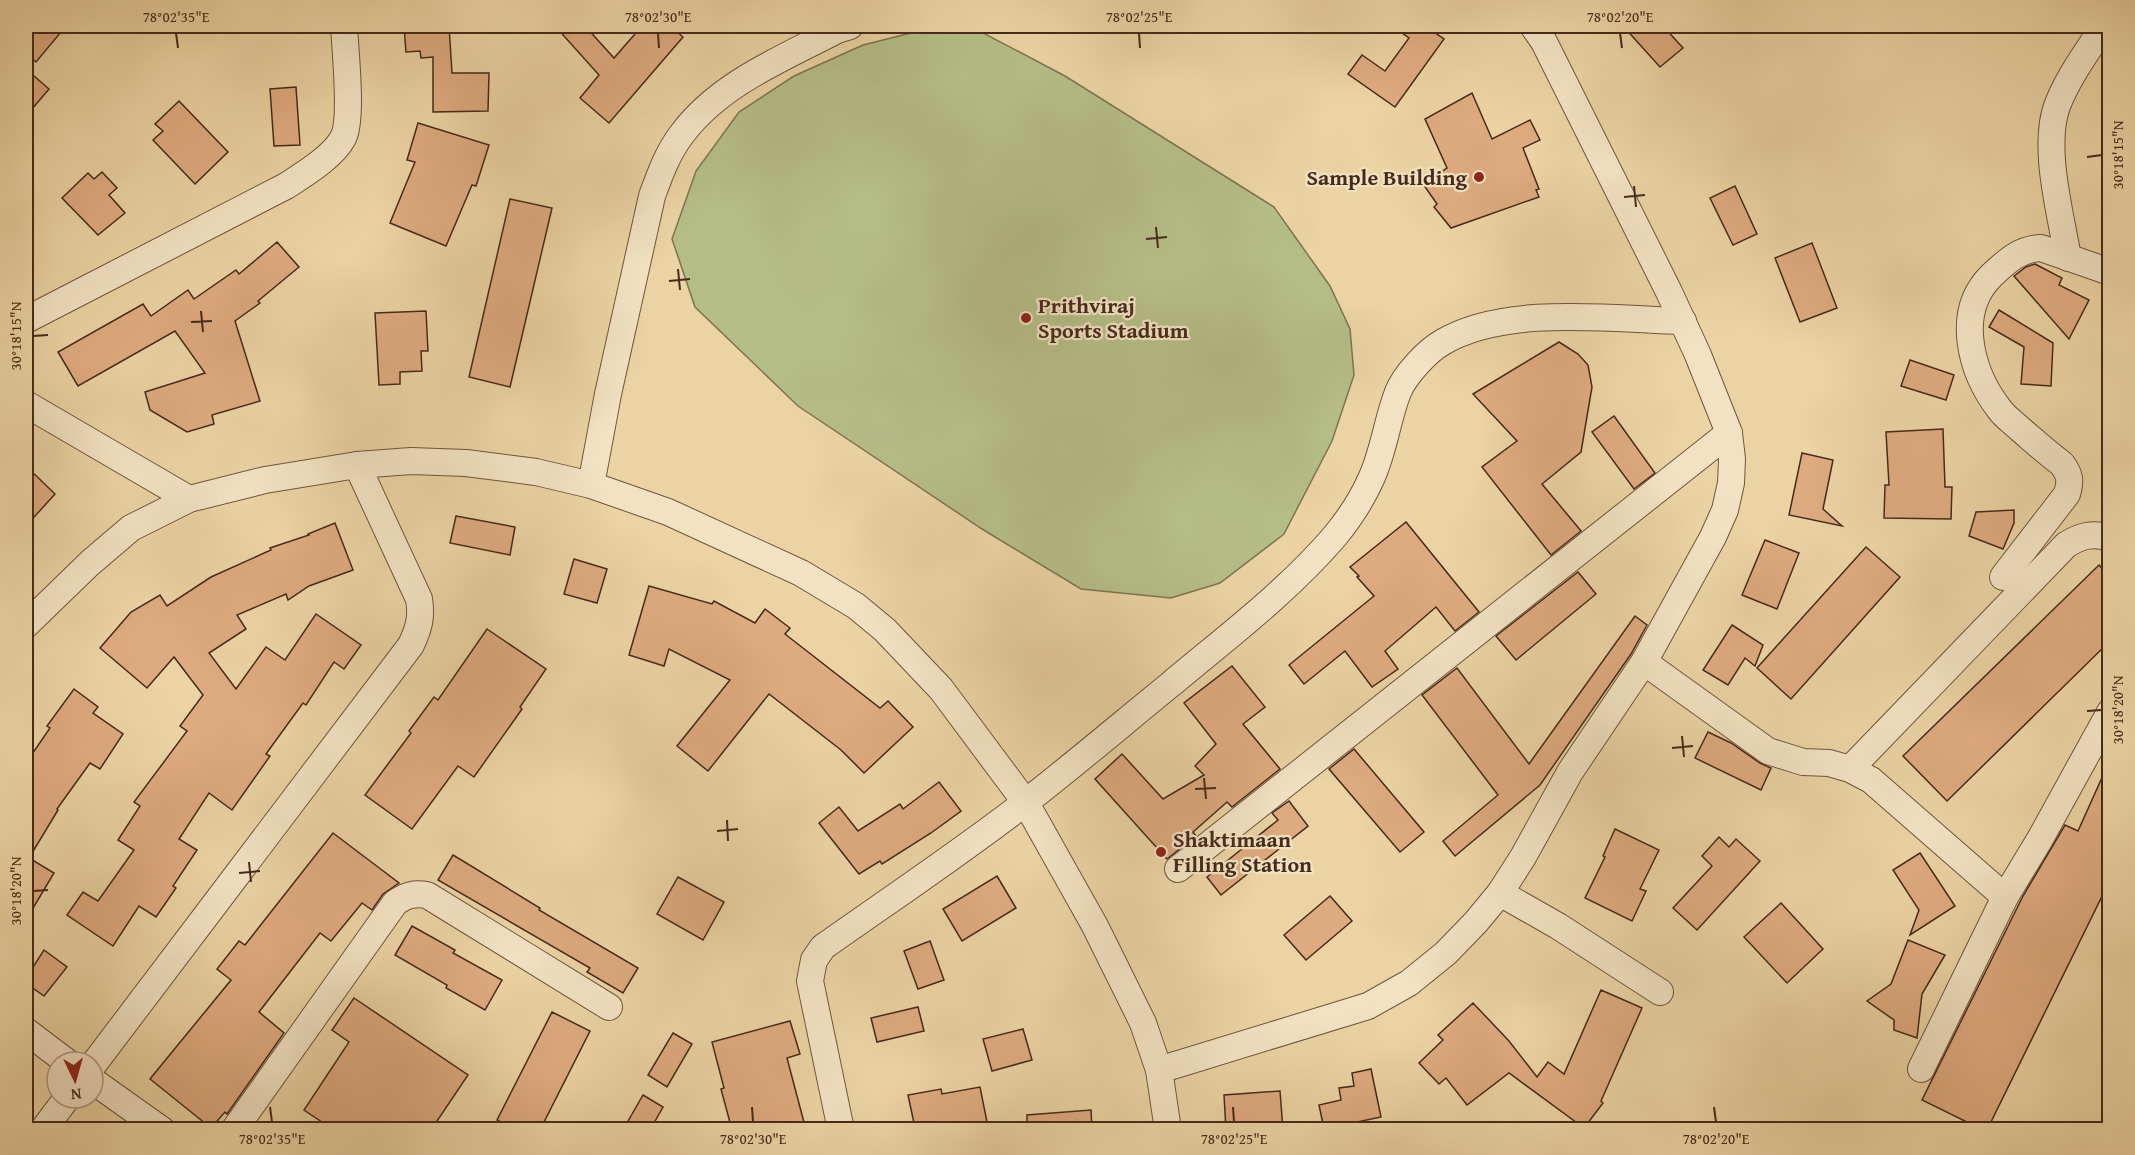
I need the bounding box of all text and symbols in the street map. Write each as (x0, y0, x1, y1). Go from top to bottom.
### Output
text: 78°02'35"E (143, 6, 210, 27)
text: 78°02'30"E (625, 6, 692, 27)
text: 78°02'25"E (1106, 6, 1173, 27)
text: 78°02'20"E (1587, 6, 1654, 27)
text: 30°18'15"N (2107, 120, 2128, 189)
place label: Sample Building (1306, 161, 1467, 193)
marker: Sample Building (1472, 170, 1486, 184)
place label: Prithviraj Sports Stadium (1038, 289, 1189, 346)
text: 30°18'15"N (5, 301, 26, 370)
marker: Prithviraj Sports Stadium (1019, 311, 1033, 325)
text: 30°18'20"N (2107, 675, 2128, 744)
place label: Shaktimaan Filling Station (1173, 823, 1312, 880)
marker: Shaktimaan Filling Station (1154, 845, 1168, 859)
text: 30°18'20"N (5, 856, 26, 925)
north arrow (45, 1050, 105, 1110)
text: N (70, 1083, 83, 1107)
text: 78°02'35"E (239, 1128, 306, 1149)
text: 78°02'30"E (720, 1128, 787, 1149)
text: 78°02'25"E (1201, 1128, 1268, 1149)
text: 78°02'20"E (1683, 1128, 1750, 1149)

